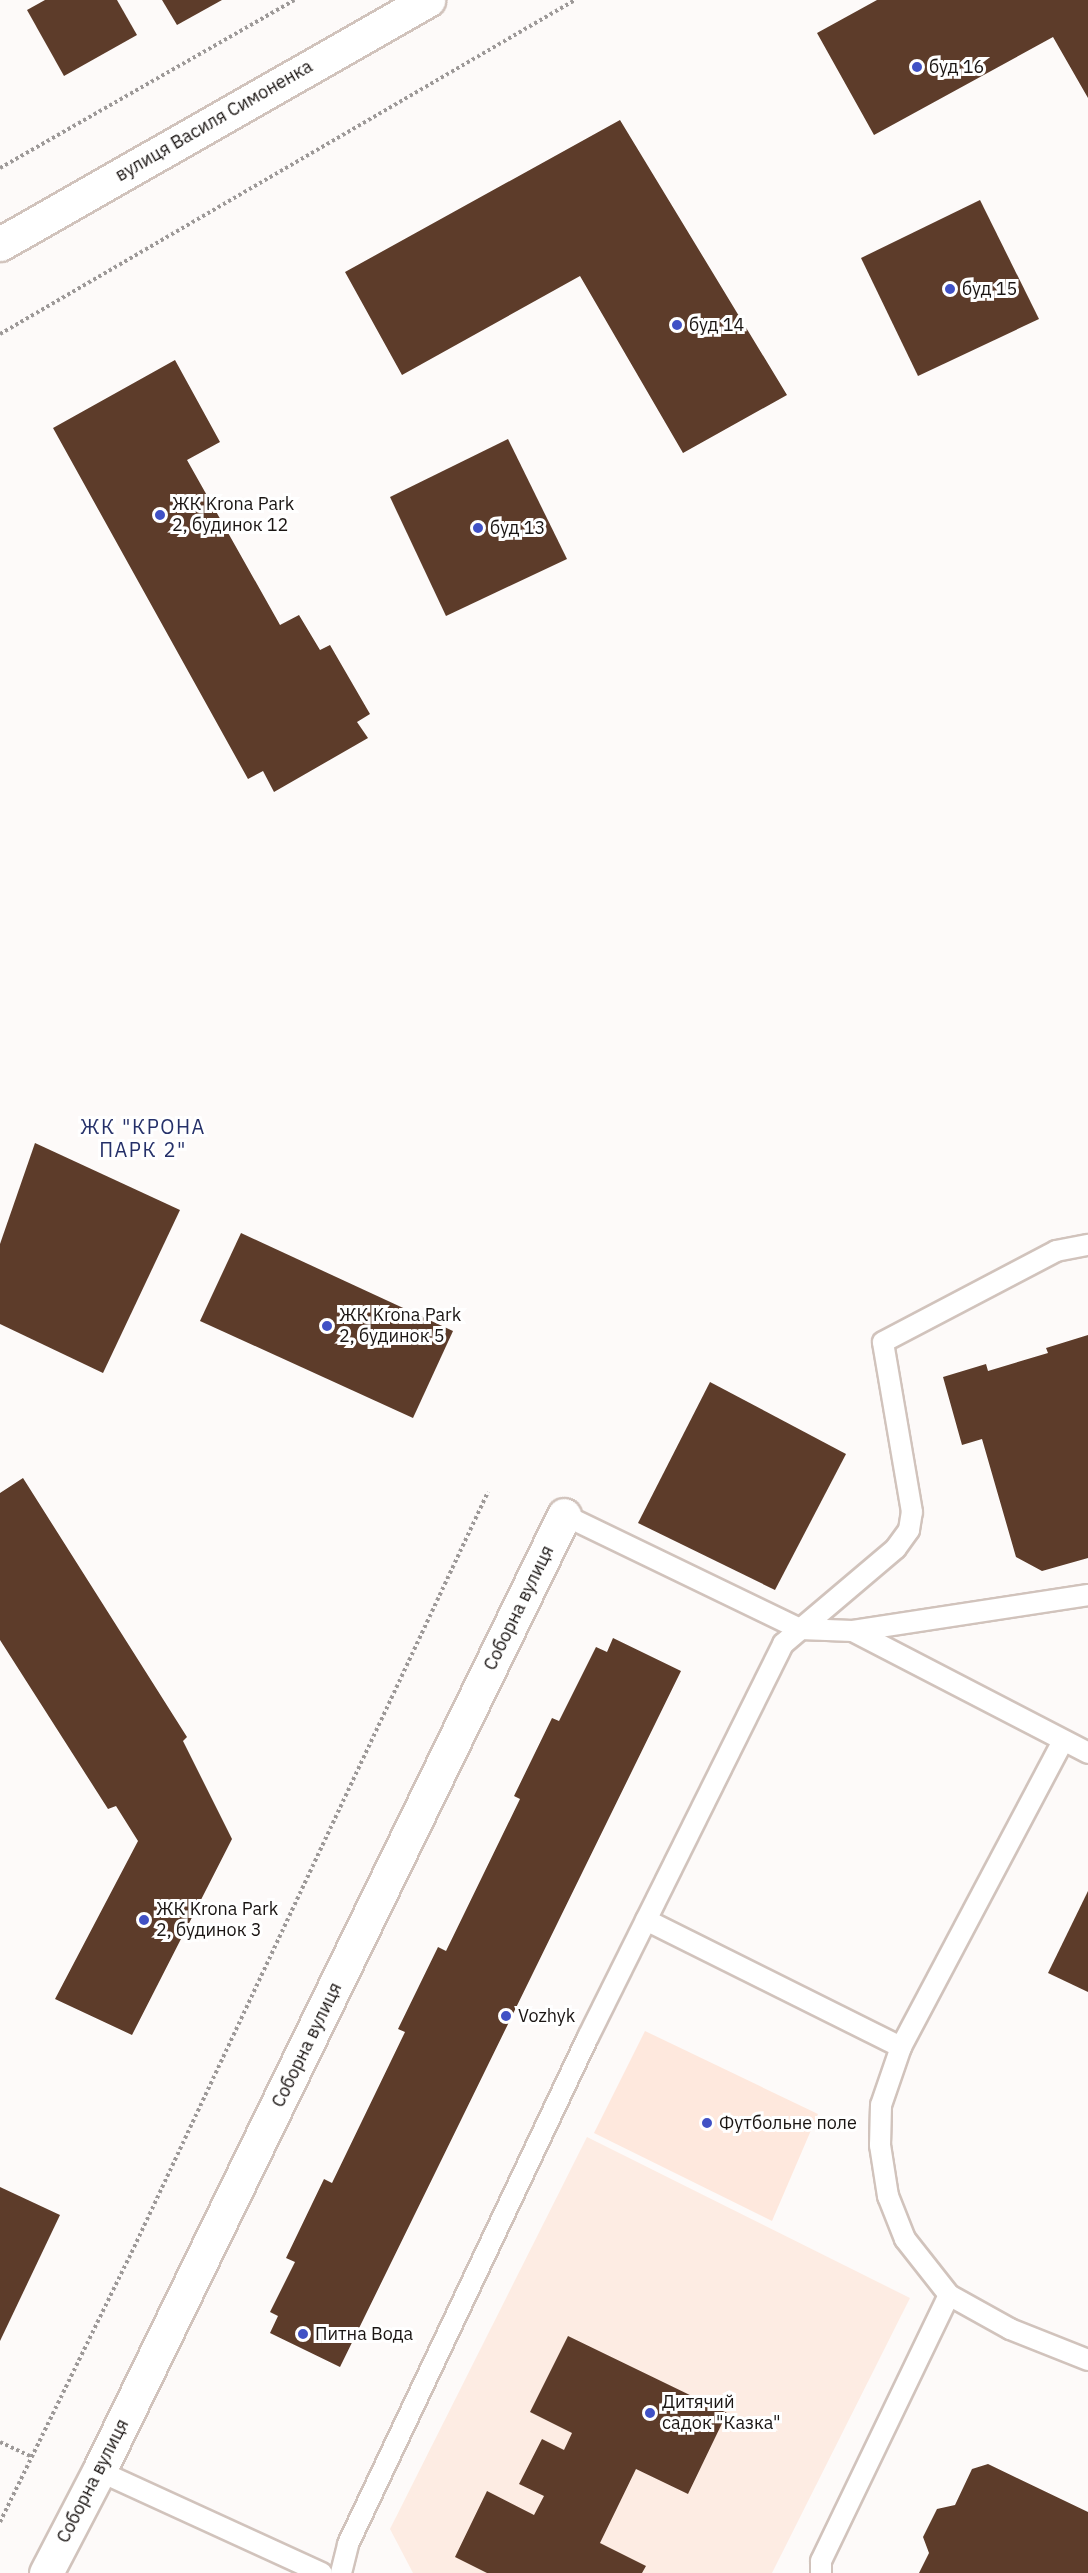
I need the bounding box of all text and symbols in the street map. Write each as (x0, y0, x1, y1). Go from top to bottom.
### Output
street label: вулиця Василя Симоненка (112, 56, 316, 186)
place label: буд 16 (929, 56, 984, 78)
marker: буд 16 (910, 60, 924, 74)
place label: буд 15 (962, 278, 1017, 300)
marker: буд 15 (943, 282, 957, 296)
place label: буд 14 (689, 314, 744, 336)
marker: буд 14 (670, 318, 684, 332)
place label: ЖК Krona Park 2, будинок 12 (172, 494, 294, 536)
marker: ЖК Krona Park 2, будинок 12 (153, 508, 167, 522)
place label: буд 13 (490, 517, 545, 539)
marker: буд 13 (471, 521, 485, 535)
district label: ЖК "КРОНА ПАРК 2" (80, 1115, 206, 1162)
place label: ЖК Krona Park 2, будинок 5 (339, 1305, 461, 1348)
marker: ЖК Krona Park 2, будинок 5 (320, 1319, 334, 1333)
street label: Соборна вулиця (479, 1542, 559, 1674)
place label: ЖК Krona Park 2, будинок 3 (156, 1899, 278, 1942)
marker: ЖК Krona Park 2, будинок 3 (137, 1913, 151, 1927)
street label: Соборна вулиця (267, 1979, 347, 2111)
place label: Vozhyk (518, 2005, 575, 2027)
marker: Vozhyk (499, 2009, 513, 2023)
place label: Футбольне поле (719, 2112, 857, 2134)
marker: Футбольне поле (700, 2116, 714, 2130)
place label: Питна Вода (315, 2323, 413, 2345)
marker: Питна Вода (296, 2327, 310, 2341)
place label: Дитячий садок "Казка" (662, 2392, 781, 2434)
marker: Дитячий садок "Казка" (643, 2406, 657, 2420)
street label: Соборна вулиця (52, 2415, 134, 2547)

